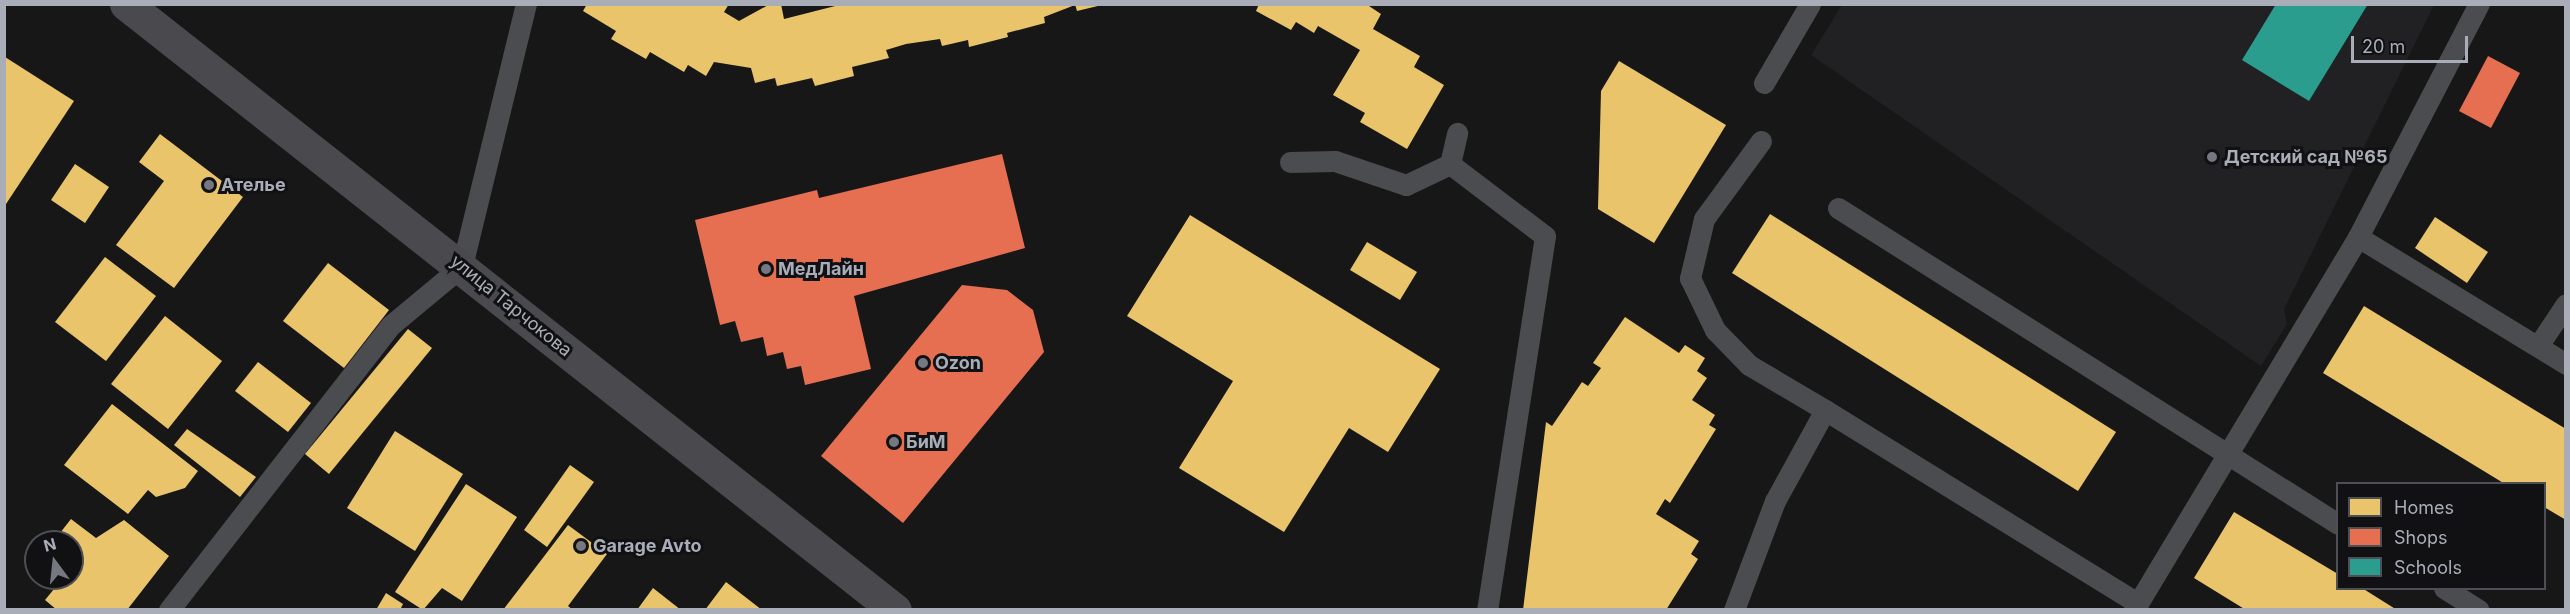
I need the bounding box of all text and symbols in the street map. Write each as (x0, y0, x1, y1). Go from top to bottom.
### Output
scale bar (2354, 24, 2471, 62)
text: 20 m (2362, 36, 2405, 57)
place label: Детский сад №65 (2224, 146, 2387, 168)
marker: Детский сад №65 (2205, 150, 2219, 164)
place label: Ателье (221, 174, 286, 196)
marker: Ателье (202, 178, 216, 192)
street label: улица Тарчокова (446, 251, 576, 361)
place label: МедЛайн (778, 258, 864, 280)
marker: МедЛайн (759, 262, 773, 276)
place label: Ozon (935, 352, 981, 374)
marker: Ozon (916, 356, 930, 370)
place label: БиМ (906, 431, 946, 453)
marker: БиМ (887, 435, 901, 449)
legend (2336, 482, 2546, 590)
text: Homes (2394, 497, 2454, 518)
text: Shops (2394, 527, 2448, 548)
north arrow (24, 530, 84, 590)
text: N (41, 533, 58, 556)
place label: Garage Avto (593, 535, 702, 557)
marker: Garage Avto (574, 539, 588, 553)
text: Schools (2394, 557, 2462, 578)

